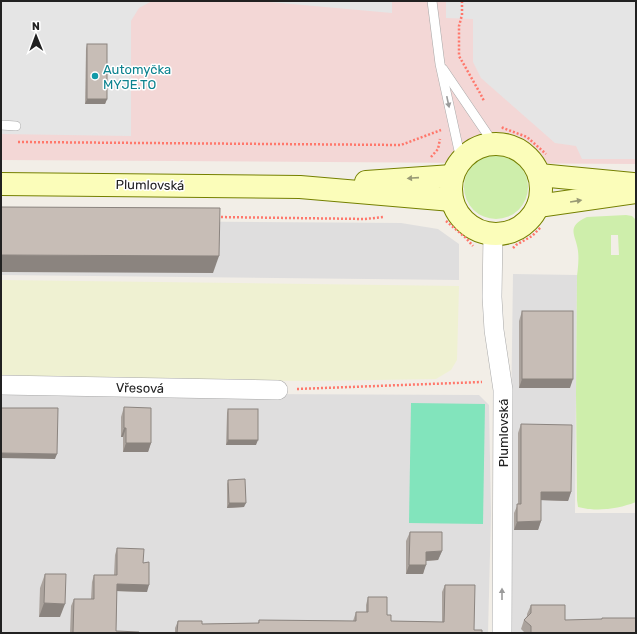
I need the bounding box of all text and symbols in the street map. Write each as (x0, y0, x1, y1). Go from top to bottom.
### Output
north arrow (16, 16, 56, 56)
text: N (32, 20, 40, 33)
place label: Automyčka MYJE.TO (103, 62, 171, 92)
marker: Automyčka MYJE.TO (90, 71, 100, 81)
one-way arrow (446, 96, 452, 108)
one-way arrow (407, 175, 419, 182)
street label: Plumlovská (116, 177, 184, 193)
one-way arrow (570, 198, 582, 204)
street label: Vřesová (116, 380, 164, 396)
street label: Plumlovská (496, 399, 511, 467)
one-way arrow (499, 587, 505, 600)

